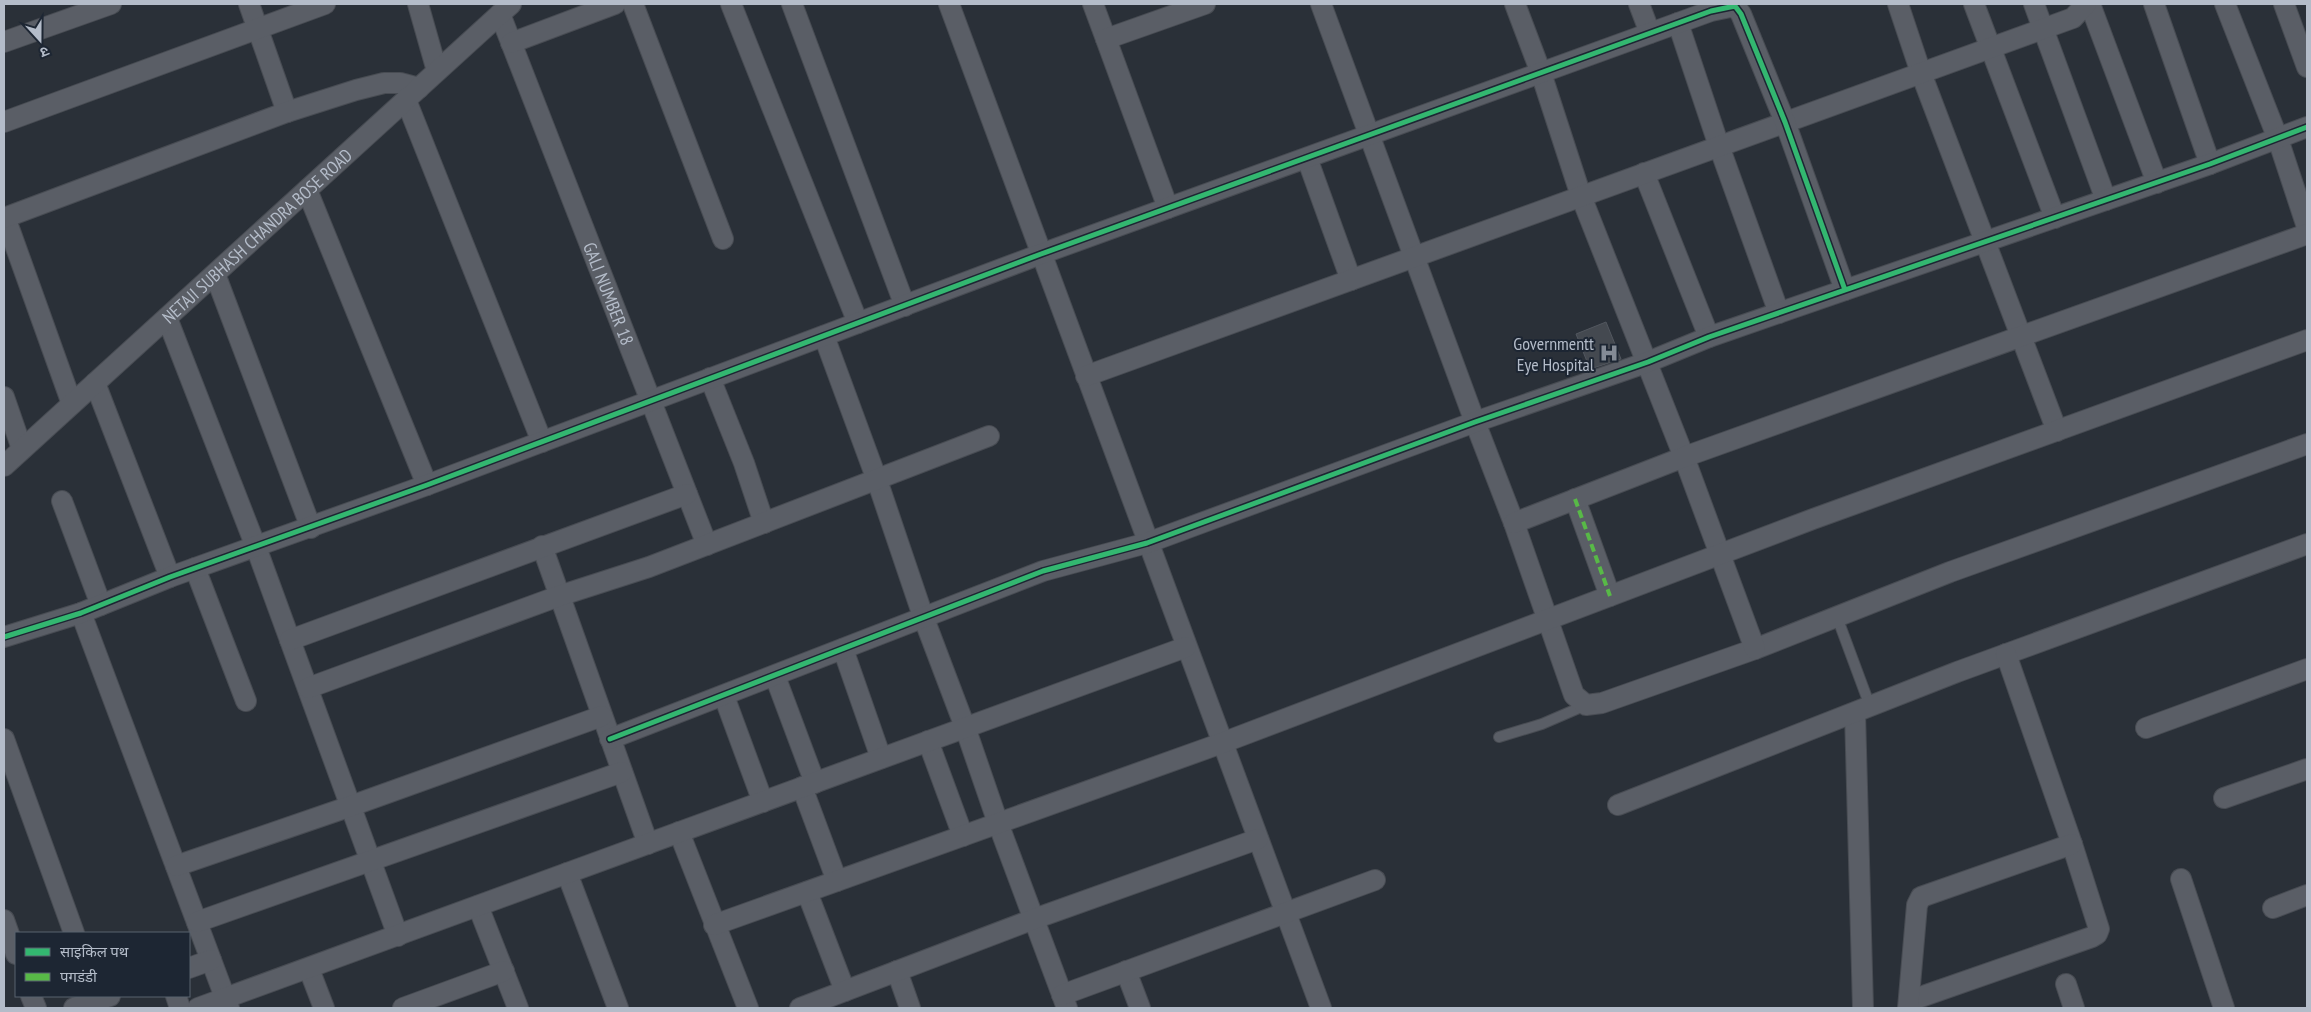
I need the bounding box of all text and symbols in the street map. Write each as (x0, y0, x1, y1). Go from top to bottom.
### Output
north arrow (15, 15, 65, 65)
text: उ (37, 42, 52, 62)
street label: NETAJI SUBHASH CHANDRA BOSE ROAD (157, 143, 357, 328)
street label: GALI NUMBER 18 (579, 239, 639, 348)
place label: Governmentt Eye Hospital (1513, 332, 1595, 376)
hospital icon: Governmentt Eye Hospital (1598, 342, 1620, 364)
legend (15, 932, 190, 997)
text: साइकिल पथ (60, 942, 129, 961)
text: पगडंडी (60, 967, 98, 986)

